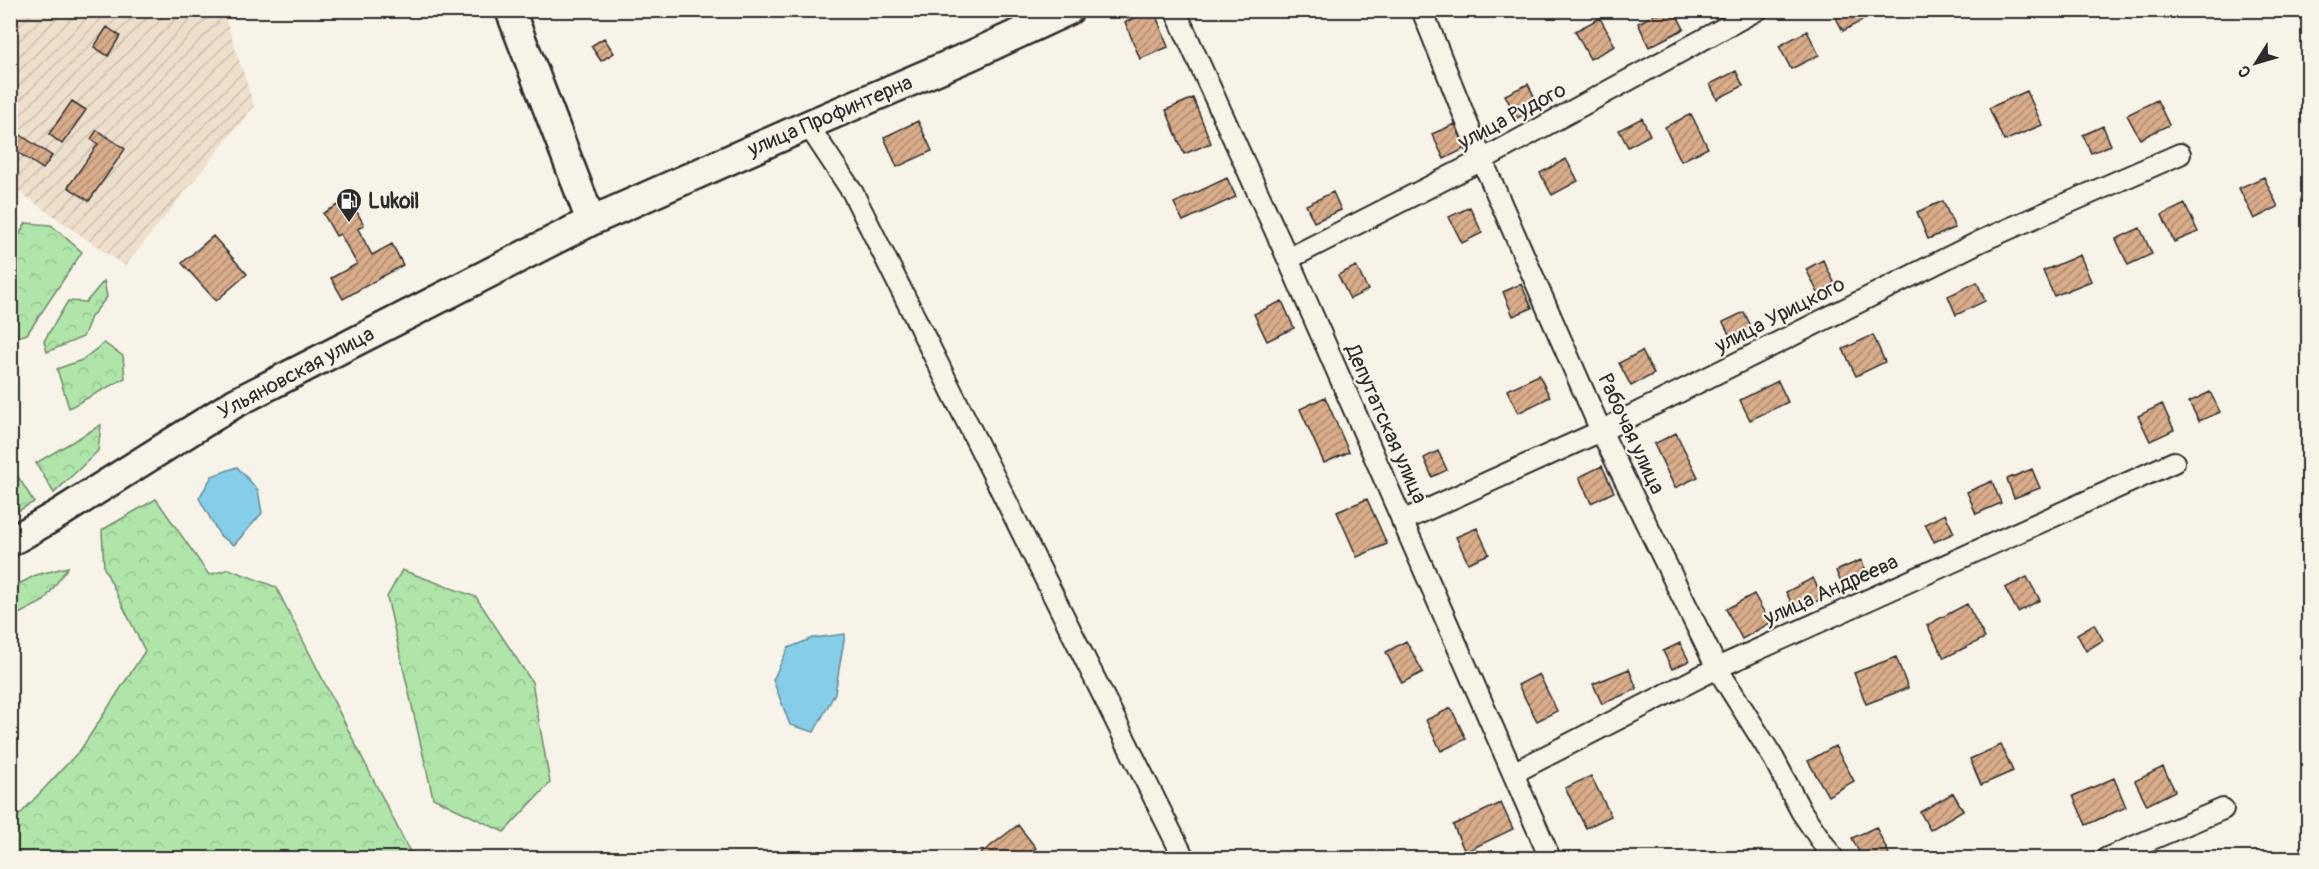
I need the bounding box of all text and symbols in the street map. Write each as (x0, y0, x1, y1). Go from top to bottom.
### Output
north arrow (2226, 33, 2286, 93)
text: С (2234, 61, 2256, 81)
street label: улица Профинтерна (743, 69, 916, 163)
street label: улица Рудого (1452, 76, 1571, 156)
fuel station icon: Lukoil (334, 186, 364, 224)
place label: Lukoil (368, 188, 419, 215)
street label: улица Урицкого (1710, 271, 1850, 360)
street label: Ульяновская улица (213, 320, 379, 426)
street label: Депутатская улица (1338, 339, 1433, 508)
street label: Рабочая улица (1591, 369, 1671, 499)
street label: улица Андреева (1759, 548, 1902, 632)

